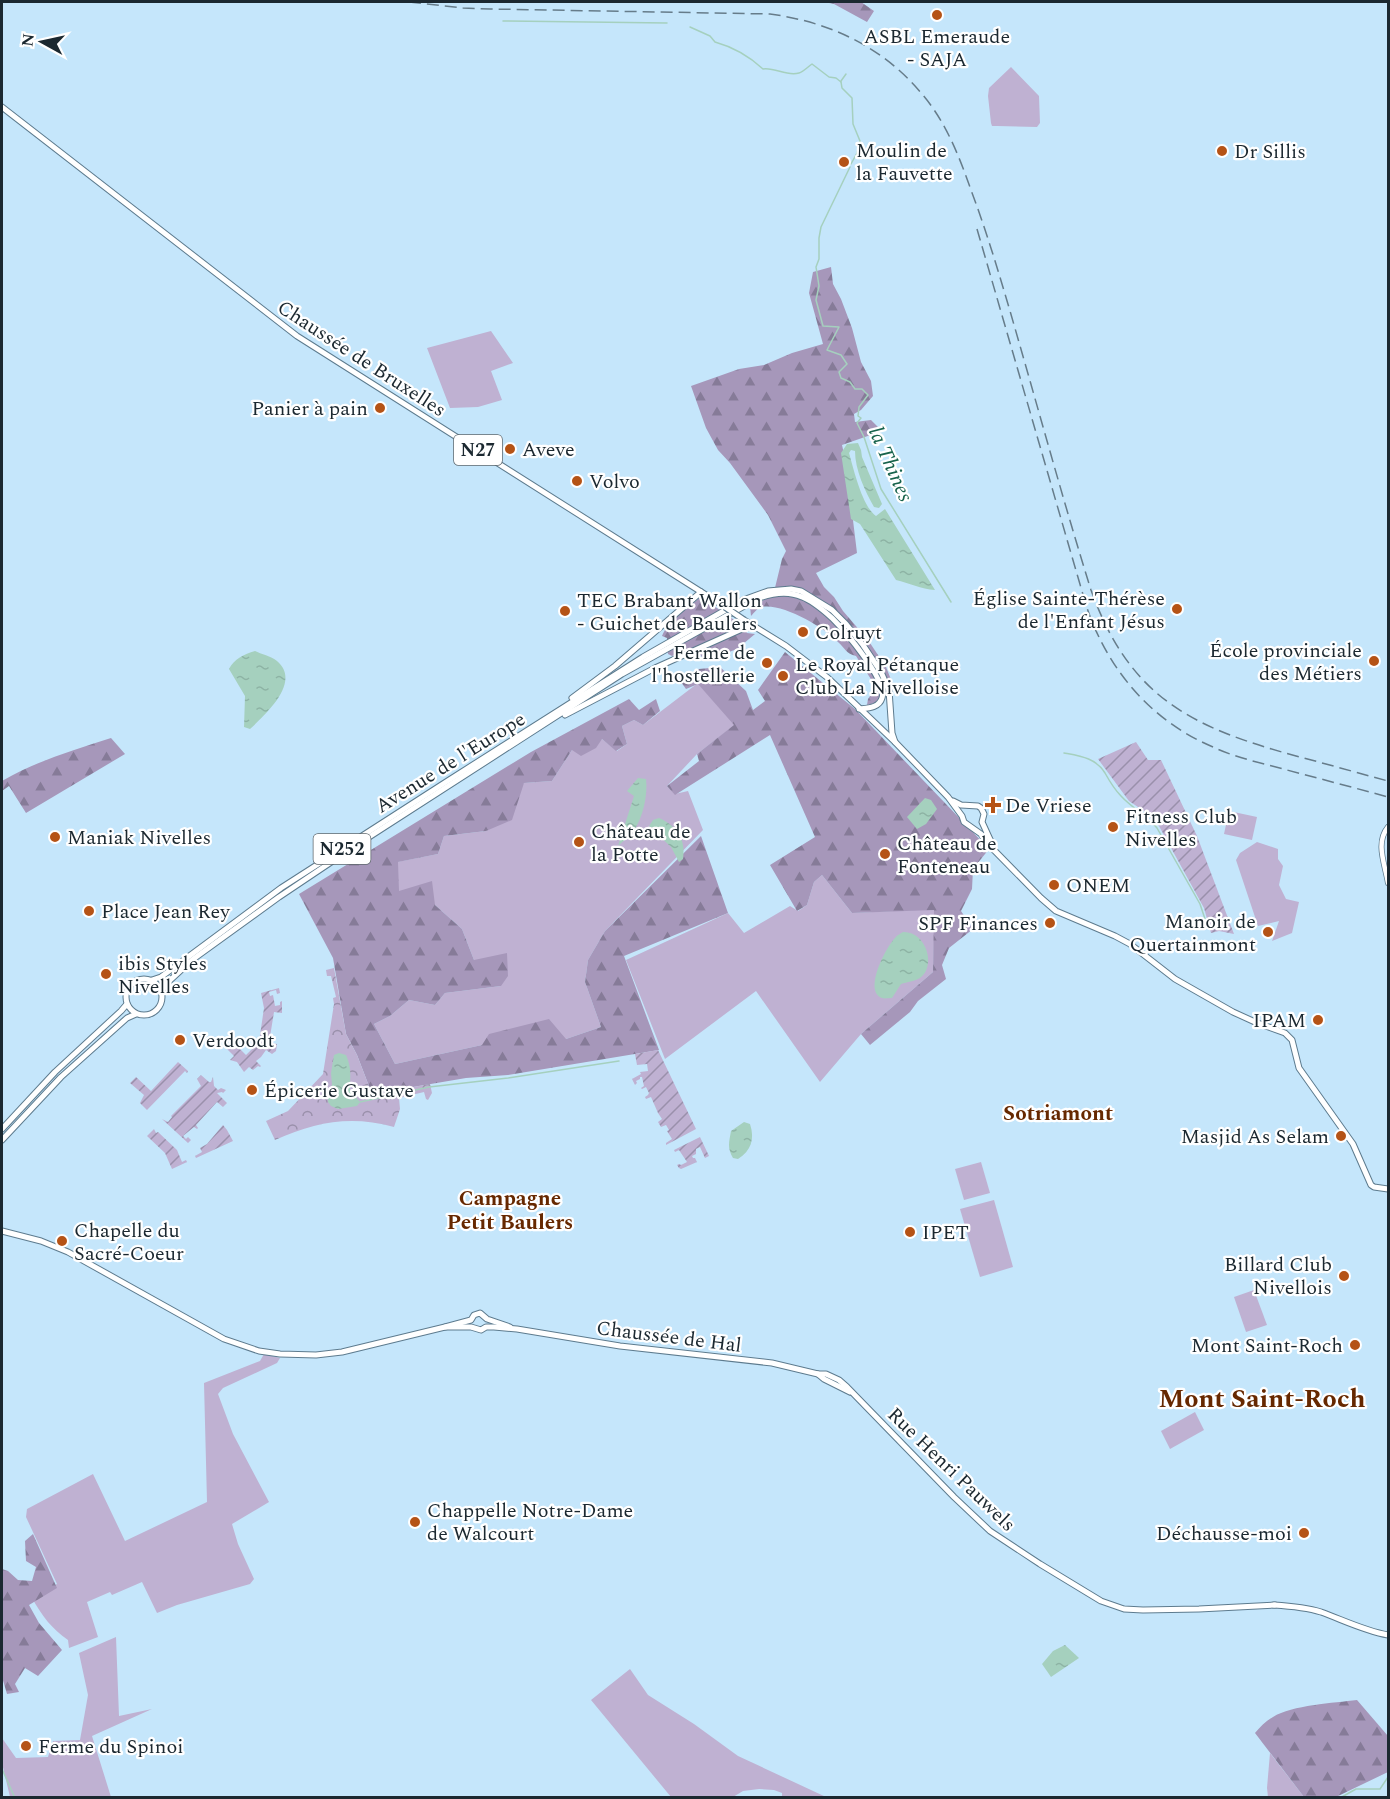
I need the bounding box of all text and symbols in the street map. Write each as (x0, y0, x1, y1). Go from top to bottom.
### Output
marker: ASBL Emeraude - SAJA (930, 8, 944, 22)
north arrow (12, 12, 72, 72)
place label: ASBL Emeraude - SAJA (864, 22, 1010, 75)
text: N (15, 32, 41, 48)
place label: Moulin de la Fauvette (856, 136, 953, 189)
place label: Dr Sillis (1234, 137, 1306, 167)
marker: Dr Sillis (1215, 144, 1229, 158)
marker: Moulin de la Fauvette (837, 155, 851, 169)
street label: Chaussée de Bruxelles (271, 293, 452, 425)
place label: Panier à pain (252, 394, 368, 424)
marker: Panier à pain (373, 401, 387, 415)
water label: la Thines (859, 422, 921, 508)
road number: N27 (454, 435, 502, 465)
place label: Aveve (522, 435, 575, 465)
marker: Aveve (503, 442, 517, 456)
place label: Volvo (589, 467, 640, 497)
marker: Volvo (570, 474, 584, 488)
place label: Église Sainte-Thérèse de l'Enfant Jésus (973, 584, 1165, 637)
place label: TEC Brabant Wallon - Guichet de Baulers (577, 586, 762, 639)
marker: Église Sainte-Thérèse de l'Enfant Jésus (1170, 602, 1184, 616)
marker: TEC Brabant Wallon - Guichet de Baulers (558, 604, 572, 618)
place label: Colruyt (815, 618, 882, 648)
marker: Colruyt (796, 625, 810, 639)
place label: École provinciale des Métiers (1209, 636, 1362, 689)
place label: Ferme de l'hostellerie (651, 638, 755, 691)
place label: Le Royal Pétanque Club La Nivelloise (795, 650, 959, 703)
marker: École provinciale des Métiers (1367, 654, 1381, 668)
marker: Ferme de l'hostellerie (760, 656, 774, 670)
marker: Le Royal Pétanque Club La Nivelloise (776, 669, 790, 683)
street label: Avenue de l'Europe (370, 705, 531, 821)
place label: De Vriese (1005, 791, 1092, 821)
marker: De Vriese (986, 798, 1000, 812)
place label: Fitness Club Nivelles (1125, 802, 1237, 855)
place label: Château de la Potte (591, 817, 691, 870)
marker: Fitness Club Nivelles (1106, 820, 1120, 834)
place label: Maniak Nivelles (67, 823, 211, 853)
place label: Château de Fonteneau (897, 829, 997, 882)
marker: Maniak Nivelles (48, 830, 62, 844)
road number: N252 (314, 834, 370, 864)
marker: Château de la Potte (572, 835, 586, 849)
marker: Château de Fonteneau (878, 847, 892, 861)
place label: ONEM (1066, 871, 1130, 901)
marker: ONEM (1047, 878, 1061, 892)
place label: Place Jean Rey (101, 897, 231, 927)
marker: Place Jean Rey (82, 904, 96, 918)
place label: Manoir de Quertainmont (1130, 907, 1256, 960)
place label: SPF Finances (918, 909, 1038, 939)
marker: SPF Finances (1043, 916, 1057, 930)
marker: Manoir de Quertainmont (1261, 925, 1275, 939)
place label: ibis Styles Nivelles (118, 949, 207, 1002)
marker: ibis Styles Nivelles (99, 967, 113, 981)
place label: IPAM (1253, 1006, 1306, 1036)
marker: IPAM (1311, 1013, 1325, 1027)
place label: Verdoodt (192, 1026, 275, 1056)
marker: Verdoodt (173, 1033, 187, 1047)
place label: Épicerie Gustave (264, 1076, 414, 1106)
marker: Épicerie Gustave (245, 1083, 259, 1097)
district label: Sotriamont (1003, 1098, 1113, 1130)
place label: Masjid As Selam (1181, 1122, 1329, 1152)
marker: Masjid As Selam (1334, 1129, 1348, 1143)
district label: Campagne Petit Baulers (447, 1183, 573, 1239)
place label: Chapelle du Sacré-Coeur (74, 1216, 184, 1269)
place label: IPET (922, 1218, 969, 1248)
marker: IPET (903, 1225, 917, 1239)
marker: Chapelle du Sacré-Coeur (55, 1234, 69, 1248)
place label: Billard Club Nivellois (1224, 1250, 1332, 1303)
marker: Billard Club Nivellois (1337, 1269, 1351, 1283)
street label: Chaussée de Hal (595, 1313, 743, 1361)
place label: Mont Saint-Roch (1191, 1331, 1343, 1361)
marker: Mont Saint-Roch (1348, 1338, 1362, 1352)
district label: Mont Saint-Roch (1158, 1379, 1366, 1419)
street label: Rue Henri Pauwels (880, 1400, 1022, 1539)
place label: Chappelle Notre-Dame de Walcourt (427, 1496, 633, 1549)
marker: Chappelle Notre-Dame de Walcourt (408, 1515, 422, 1529)
place label: Déchausse-moi (1156, 1519, 1292, 1549)
marker: Déchausse-moi (1297, 1526, 1311, 1540)
place label: Ferme du Spinoi (38, 1732, 184, 1762)
marker: Ferme du Spinoi (19, 1739, 33, 1753)

